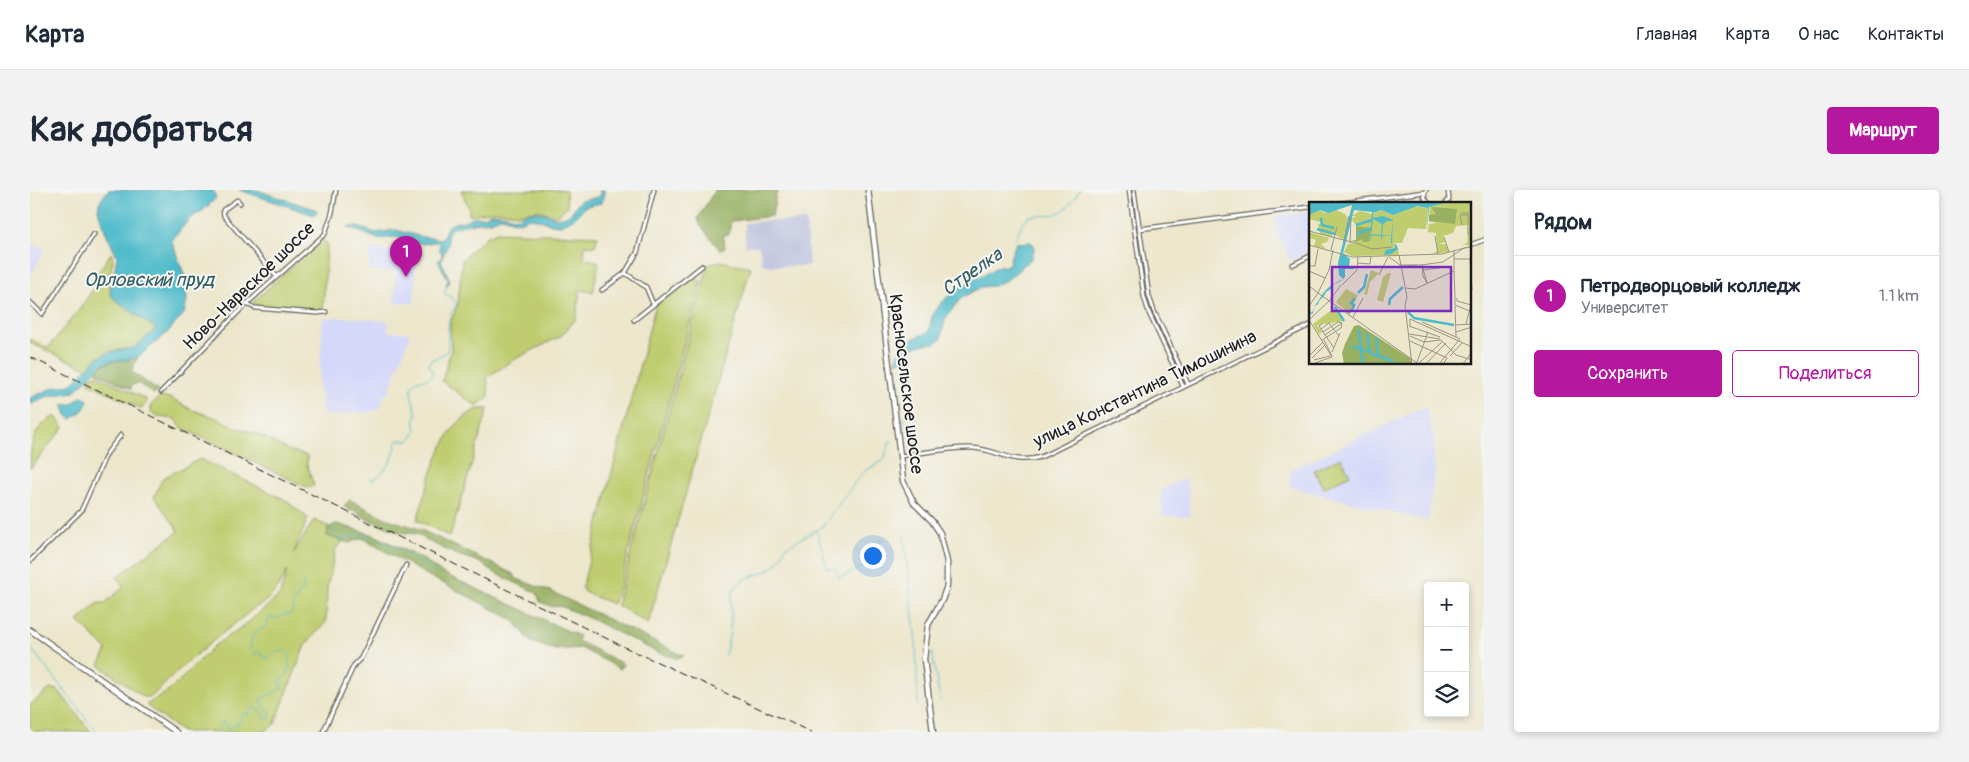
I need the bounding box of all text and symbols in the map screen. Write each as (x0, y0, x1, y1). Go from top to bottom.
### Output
text: Карта (25, 20, 84, 49)
text: Главная (1636, 23, 1697, 46)
text: Карта (1725, 23, 1770, 46)
text: О нас (1798, 23, 1840, 46)
text: Контакты (1868, 23, 1944, 46)
button: Маршрут (1827, 107, 1939, 154)
text: Как добраться (30, 108, 253, 152)
inset map (1309, 202, 1472, 365)
text: Рядом (1534, 209, 1592, 236)
street label: Ново-Нарвское шоссе (178, 217, 320, 355)
pin: 1 (390, 236, 422, 277)
water label: Стрелка (937, 242, 1008, 301)
water label: Орловский пруд (84, 268, 216, 292)
text: Петродворцовый колледж (1581, 274, 1800, 298)
text: 1 (1547, 286, 1553, 306)
text: 1.1 km (1879, 286, 1919, 306)
street label: Красносельское шоссе (884, 293, 928, 475)
text: Университет (1581, 298, 1668, 318)
street label: улица Константина Тимошинина (1029, 325, 1261, 454)
button: Сохранить (1534, 350, 1722, 397)
button: Поделиться (1732, 350, 1919, 397)
your location (860, 543, 886, 569)
map controls (1424, 582, 1469, 717)
button: + (1424, 582, 1469, 627)
button: − (1424, 627, 1469, 672)
button: layers (1424, 672, 1469, 717)

